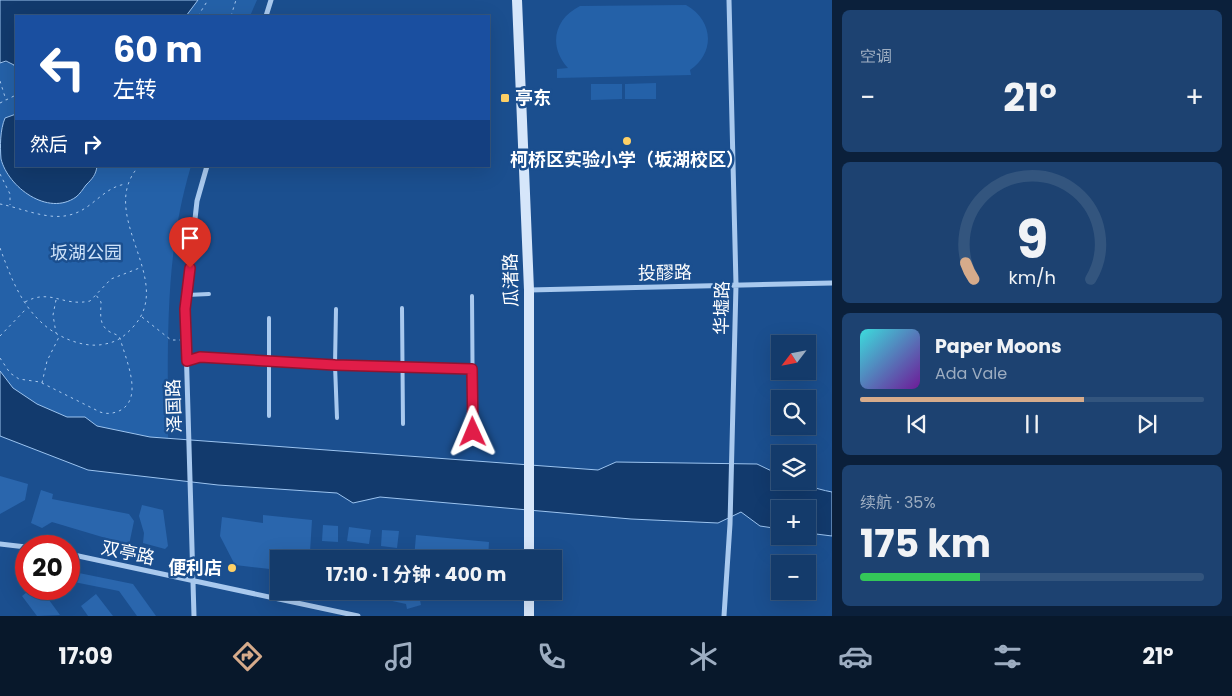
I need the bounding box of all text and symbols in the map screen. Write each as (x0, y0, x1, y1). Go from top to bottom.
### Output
text: 60 m (113, 25, 203, 74)
icon: left (30, 35, 95, 100)
text: 空调 (860, 45, 892, 68)
text: 21° (1003, 71, 1057, 124)
text: 左转 (113, 74, 157, 105)
text: − (860, 78, 875, 117)
text: + (1185, 78, 1204, 117)
place label: 亭东 (515, 85, 551, 110)
marker: 亭东 (499, 92, 511, 104)
icon: right (78, 130, 106, 158)
text: 然后 (30, 131, 68, 158)
marker: 柯桥区实验小学（坂湖校区） (621, 135, 633, 147)
place label: 柯桥区实验小学（坂湖校区） (510, 147, 744, 172)
text: 9 (1016, 203, 1048, 276)
pin (169, 217, 211, 268)
icon: arrive (176, 224, 204, 252)
park label: 坂湖公园 (50, 240, 122, 265)
street label: 瓜渚路 (498, 253, 523, 307)
street label: 投醪路 (638, 260, 692, 285)
text: km/h (1008, 265, 1056, 290)
street label: 华墟路 (709, 281, 734, 335)
text: Paper Moons (935, 333, 1062, 360)
north arrow (771, 335, 816, 380)
map controls (771, 335, 816, 600)
text: Ada Vale (935, 362, 1007, 385)
street label: 泽国路 (160, 379, 187, 433)
button: search (771, 390, 816, 435)
position arrow (446, 405, 498, 457)
icon: previous (903, 410, 931, 438)
icon: pause (1018, 410, 1046, 438)
icon: next (1133, 410, 1161, 438)
button: layers (771, 445, 816, 490)
text: 续航 · 35% (860, 491, 936, 514)
button: + (771, 500, 816, 545)
text: 175 km (860, 517, 991, 570)
speed limit sign: 20 (15, 535, 80, 600)
street label: 双亭路 (99, 535, 157, 570)
place label: 便利店 (168, 555, 222, 580)
button: − (771, 555, 816, 600)
text: 17:10 · 1 分钟 · 400 m (326, 561, 506, 588)
marker: 便利店 (226, 562, 238, 574)
icon: directions (230, 639, 265, 674)
icon: music (382, 639, 417, 674)
icon: phone (534, 639, 569, 674)
icon: climate (686, 639, 721, 674)
icon: car (838, 639, 873, 674)
icon: filters (990, 639, 1025, 674)
text: 17:09 (59, 641, 113, 672)
text: 21° (1142, 641, 1173, 672)

